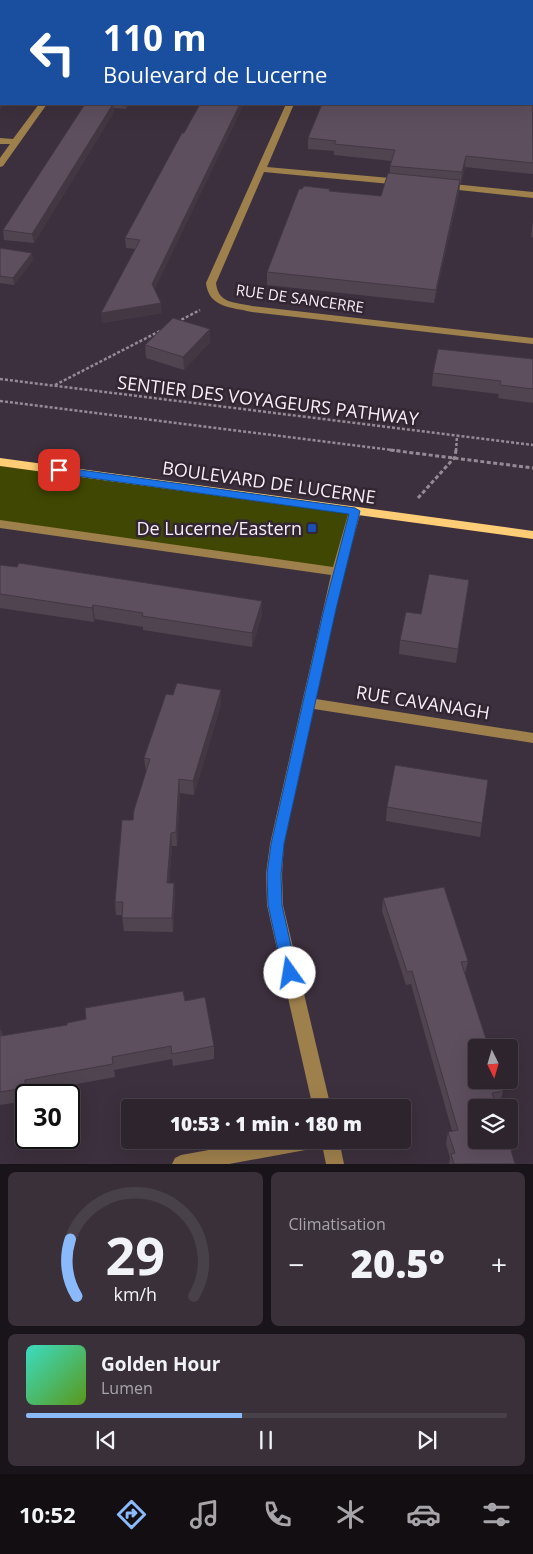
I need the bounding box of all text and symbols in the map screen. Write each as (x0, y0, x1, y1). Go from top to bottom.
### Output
text: 110 m (103, 14, 207, 61)
icon: left (20, 20, 85, 85)
text: Boulevard de Lucerne (103, 59, 327, 89)
street label: RUE DE SANCERRE (235, 279, 365, 317)
street label: SENTIER DES VOYAGEURS PATHWAY (116, 370, 421, 431)
pin (38, 449, 80, 491)
street label: BOULEVARD DE LUCERNE (161, 455, 377, 509)
icon: arrive (45, 456, 73, 484)
place label: De Lucerne/Eastern (136, 516, 302, 540)
marker: De Lucerne/Eastern (306, 522, 318, 534)
street label: RUE CAVANAGH (354, 680, 492, 724)
position arrow (263, 946, 315, 998)
north arrow (468, 1039, 518, 1089)
map controls (468, 1039, 518, 1149)
speed limit sign: 30 (15, 1084, 80, 1149)
button: layers (468, 1099, 518, 1149)
text: 10:53 · 1 min · 180 m (170, 1111, 362, 1137)
text: Climatisation (289, 1213, 386, 1235)
text: 29 (106, 1219, 165, 1290)
text: 20.5° (351, 1237, 445, 1289)
text: − (289, 1245, 305, 1283)
text: + (491, 1245, 507, 1283)
text: km/h (114, 1282, 157, 1306)
text: Golden Hour (101, 1351, 220, 1377)
text: Lumen (101, 1377, 153, 1399)
icon: previous (92, 1426, 120, 1454)
icon: pause (252, 1426, 280, 1454)
icon: next (413, 1426, 441, 1454)
icon: directions (114, 1497, 149, 1532)
icon: music (187, 1497, 222, 1532)
icon: phone (260, 1497, 295, 1532)
icon: climate (333, 1497, 368, 1532)
icon: car (406, 1497, 441, 1532)
icon: filters (479, 1497, 514, 1532)
text: 10:52 (19, 1499, 76, 1529)

